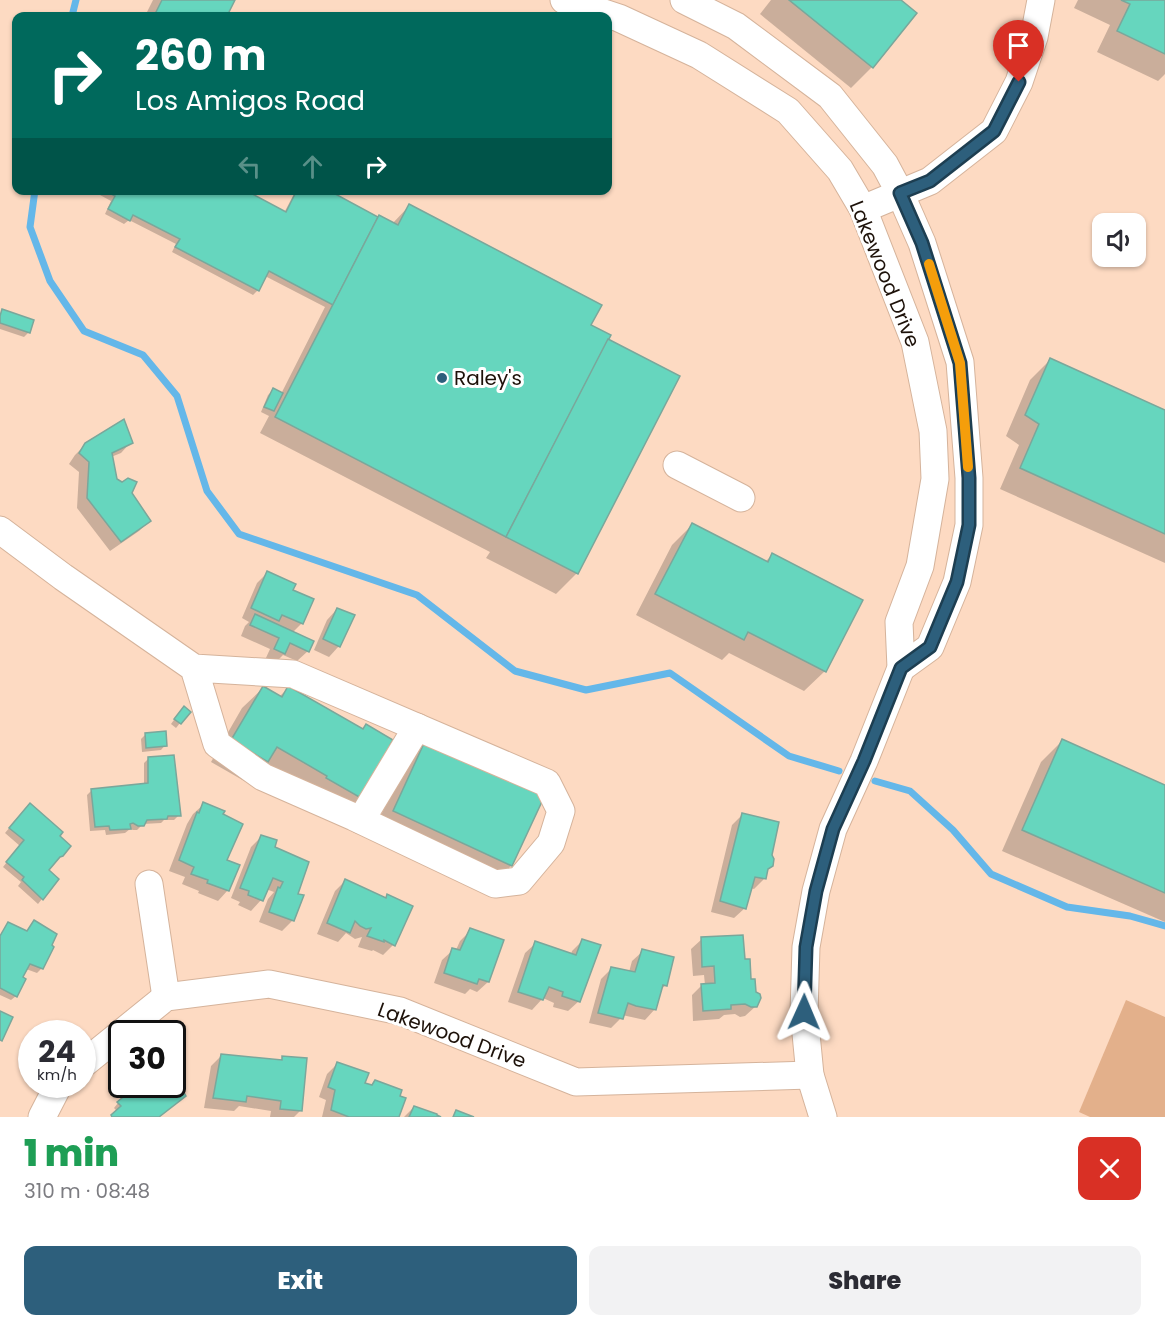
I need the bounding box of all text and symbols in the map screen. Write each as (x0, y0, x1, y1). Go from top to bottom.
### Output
pin (993, 20, 1044, 82)
text: 260 m (135, 26, 267, 85)
icon: arrive (1002, 29, 1035, 62)
icon: right (36, 36, 114, 114)
text: Los Amigos Road (135, 82, 365, 119)
icon: left (233, 150, 266, 183)
icon: ahead (296, 150, 329, 183)
icon: right (359, 150, 392, 183)
street label: Lakewood Drive (843, 196, 927, 352)
map controls (1092, 213, 1146, 267)
button: sound (1092, 213, 1146, 267)
place label: Raley's (454, 364, 522, 392)
marker: Raley's (435, 371, 449, 385)
position arrow (772, 980, 836, 1044)
street label: Lakewood Drive (374, 995, 530, 1075)
speed limit sign: 30 (108, 1020, 186, 1098)
text: 24 (38, 1030, 76, 1073)
text: km/h (37, 1064, 77, 1085)
text: 1 min (24, 1128, 119, 1179)
button: close (1078, 1137, 1141, 1200)
text: 310 m · 08:48 (24, 1177, 150, 1205)
button: Exit (24, 1246, 577, 1315)
button: Share (589, 1246, 1141, 1315)

